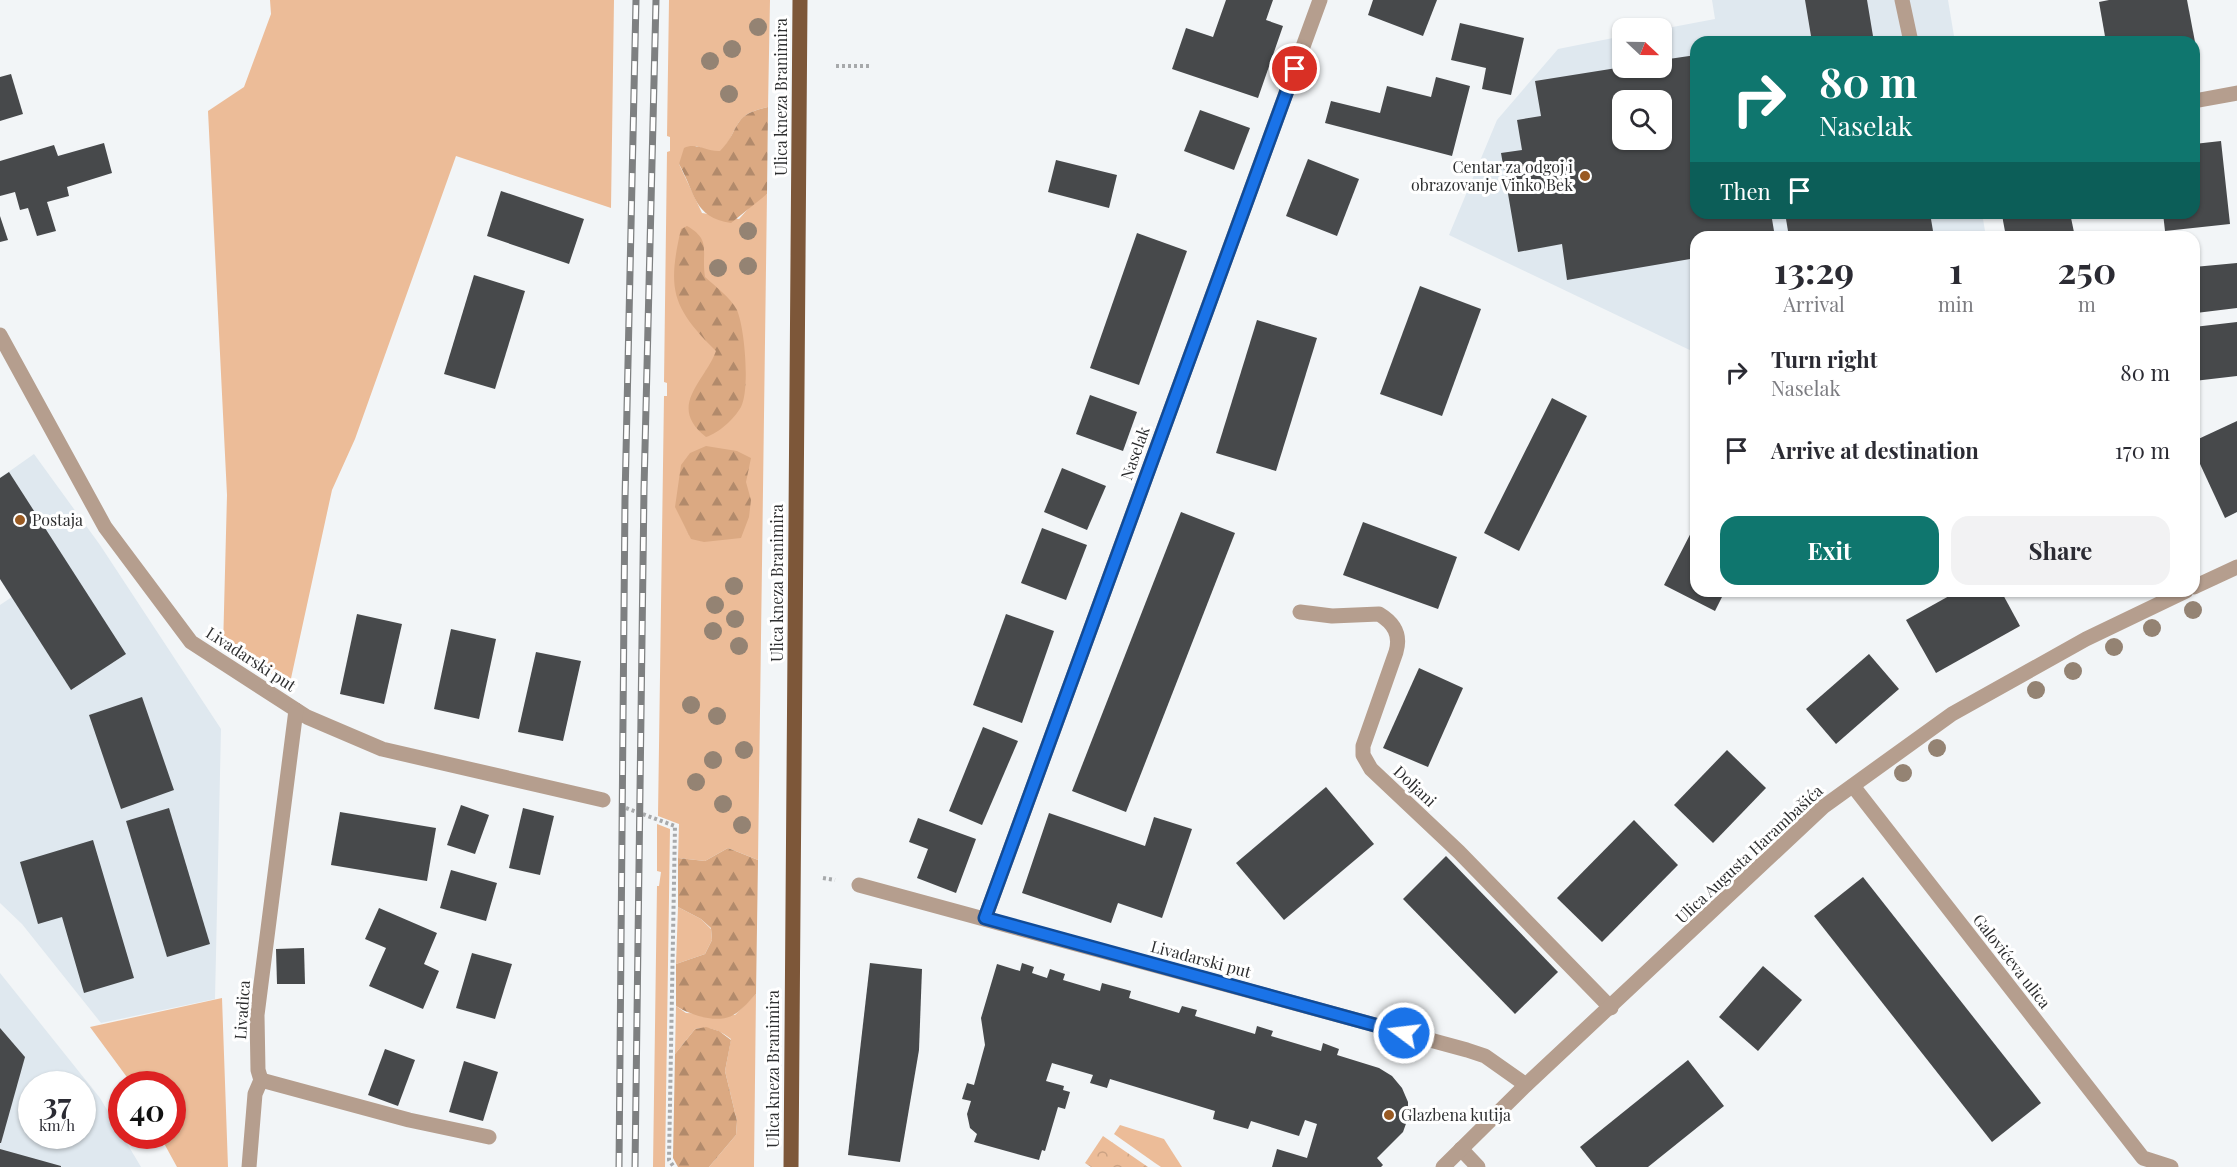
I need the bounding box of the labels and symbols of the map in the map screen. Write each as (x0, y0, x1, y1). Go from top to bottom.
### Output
street label: Ulica kneza Branimira (770, 18, 791, 176)
north arrow (1612, 18, 1672, 78)
pin (1269, 43, 1320, 94)
place label: Centar za odgoj i obrazovanje Vinko Bek (1411, 156, 1573, 195)
marker: Centar za odgoj i obrazovanje Vinko Bek (1578, 169, 1592, 183)
street label: Naselak (1115, 423, 1154, 483)
street label: Ulica kneza Branimira (766, 504, 787, 662)
place label: Postaja (32, 509, 83, 530)
marker: Postaja (13, 513, 27, 527)
street label: Livadarski put (202, 622, 300, 696)
street label: Doljani (1389, 760, 1441, 811)
street label: Ulica Augusta Harambašića (1671, 780, 1827, 927)
street label: Galovićeva ulica (1969, 909, 2056, 1012)
street label: Livadarski put (1149, 935, 1254, 982)
street label: Livadica (229, 980, 254, 1040)
street label: Ulica kneza Branimira (762, 990, 783, 1148)
position arrow (1372, 1001, 1436, 1065)
speed limit sign: 40 (108, 1071, 186, 1149)
place label: Glazbena kutija (1401, 1104, 1511, 1125)
marker: Glazbena kutija (1382, 1108, 1396, 1122)

